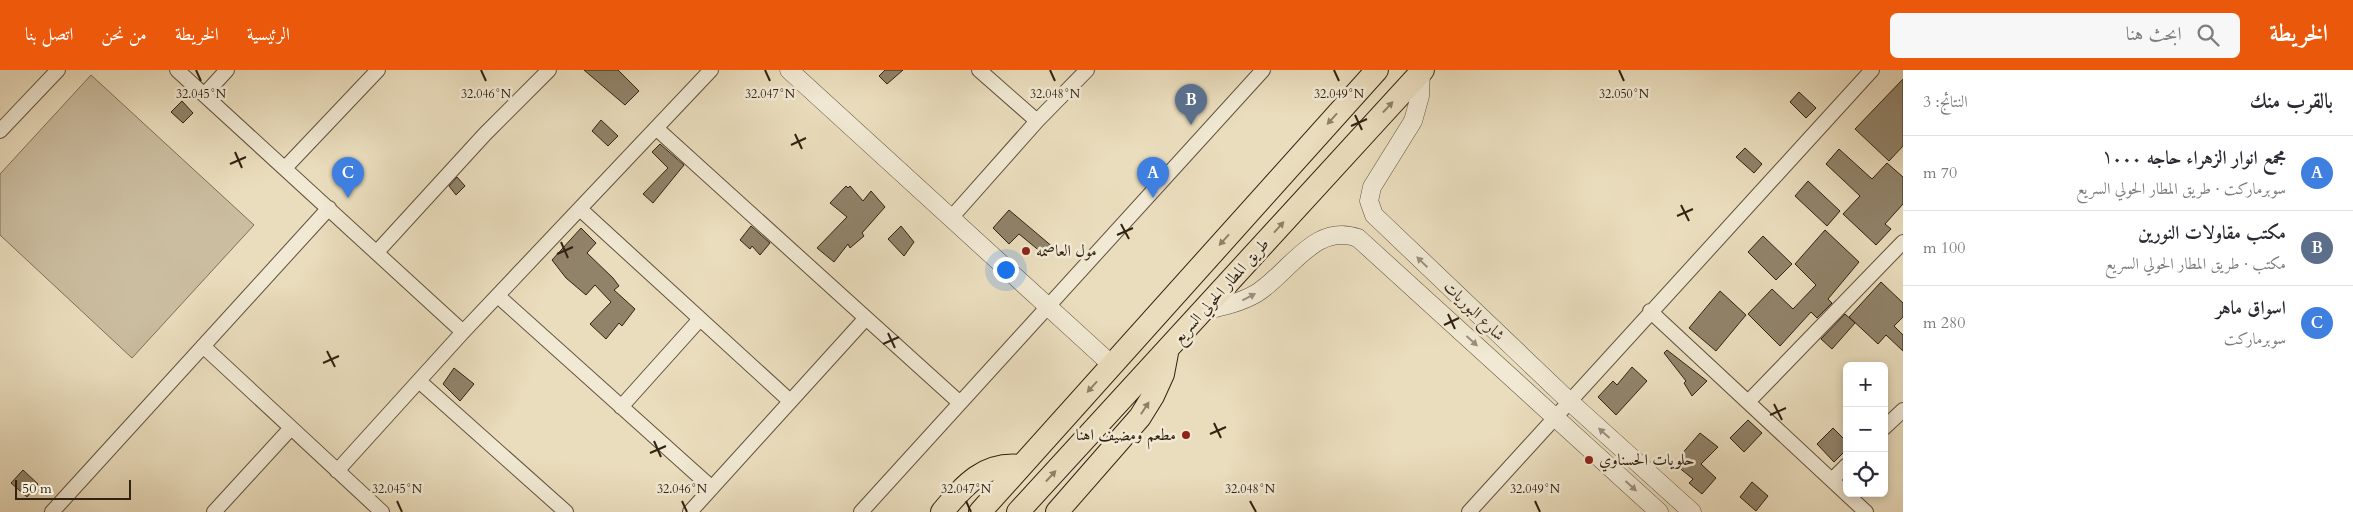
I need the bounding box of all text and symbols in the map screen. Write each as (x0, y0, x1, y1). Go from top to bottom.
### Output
search box (1890, 13, 2240, 58)
text: الخريطة (2270, 17, 2328, 50)
text: ابحث هنا (2126, 21, 2182, 47)
icon: search (2194, 21, 2222, 49)
text: اتصل بنا (25, 22, 73, 47)
text: من نحن (101, 22, 147, 47)
text: الخريطة (175, 22, 219, 47)
text: الرئيسية (247, 22, 290, 47)
pin: B (1175, 84, 1207, 125)
text: 32.045°N (176, 86, 227, 102)
text: 32.046°N (461, 86, 512, 102)
text: 32.047°N (745, 86, 796, 102)
text: 32.048°N (1030, 86, 1081, 102)
text: 32.049°N (1314, 86, 1365, 102)
text: 32.050°N (1599, 86, 1650, 102)
text: بالقرب منك (2250, 87, 2333, 116)
text: النتائج: 3 (1923, 91, 1968, 113)
one-way arrow (1382, 102, 1394, 114)
one-way arrow (1327, 113, 1338, 126)
text: مجمع انوار الزهراء حاجه ١٠٠٠ (2103, 145, 2286, 171)
pin: C (332, 157, 364, 198)
pin: A (1137, 157, 1169, 198)
text: 70 m (1923, 162, 1957, 184)
text: A (2311, 162, 2323, 184)
text: سوبرماركت · طريق المطار الحولي السريع (2076, 178, 2286, 200)
text: مكتب مقاولات النورين (2138, 220, 2286, 246)
one-way arrow (1273, 222, 1285, 234)
street label: طريق المطار الحولي السريع (1168, 234, 1277, 351)
one-way arrow (1218, 234, 1230, 246)
text: 100 m (1923, 237, 1965, 259)
text: B (2311, 237, 2323, 259)
place label: مول العاصمه (1036, 240, 1097, 262)
marker: مول العاصمه (1020, 245, 1032, 257)
text: مكتب · طريق المطار الحولي السريع (2105, 253, 2286, 275)
one-way arrow (1416, 256, 1428, 268)
your location (993, 257, 1019, 283)
street label: شارع البوريات (1437, 276, 1510, 347)
one-way arrow (1242, 293, 1256, 301)
text: اسواق ماهر (2215, 295, 2286, 321)
text: 280 m (1923, 312, 1965, 334)
text: C (2311, 312, 2323, 334)
text: سوبرماركت (2224, 328, 2286, 350)
one-way arrow (1465, 335, 1477, 347)
map controls (1843, 362, 1888, 497)
button: + (1843, 362, 1888, 407)
one-way arrow (1086, 381, 1098, 393)
one-way arrow (1141, 402, 1150, 415)
button: − (1843, 407, 1888, 452)
place label: مطعم ومضيف اهنا (1076, 424, 1176, 450)
one-way arrow (1598, 427, 1610, 439)
marker: مطعم ومضيف اهنا (1180, 429, 1192, 441)
place label: حلويات الحسناوي (1599, 449, 1694, 472)
button: locate (1843, 452, 1888, 497)
marker: حلويات الحسناوي (1583, 454, 1595, 466)
one-way arrow (1045, 471, 1057, 483)
scale bar (15, 477, 131, 500)
text: 50 m (22, 479, 52, 498)
one-way arrow (1624, 480, 1636, 492)
text: 32.045°N (372, 481, 423, 497)
text: 32.046°N (657, 481, 708, 497)
text: 32.047°N (941, 481, 992, 497)
text: 32.048°N (1225, 481, 1276, 497)
text: 32.049°N (1510, 481, 1561, 497)

